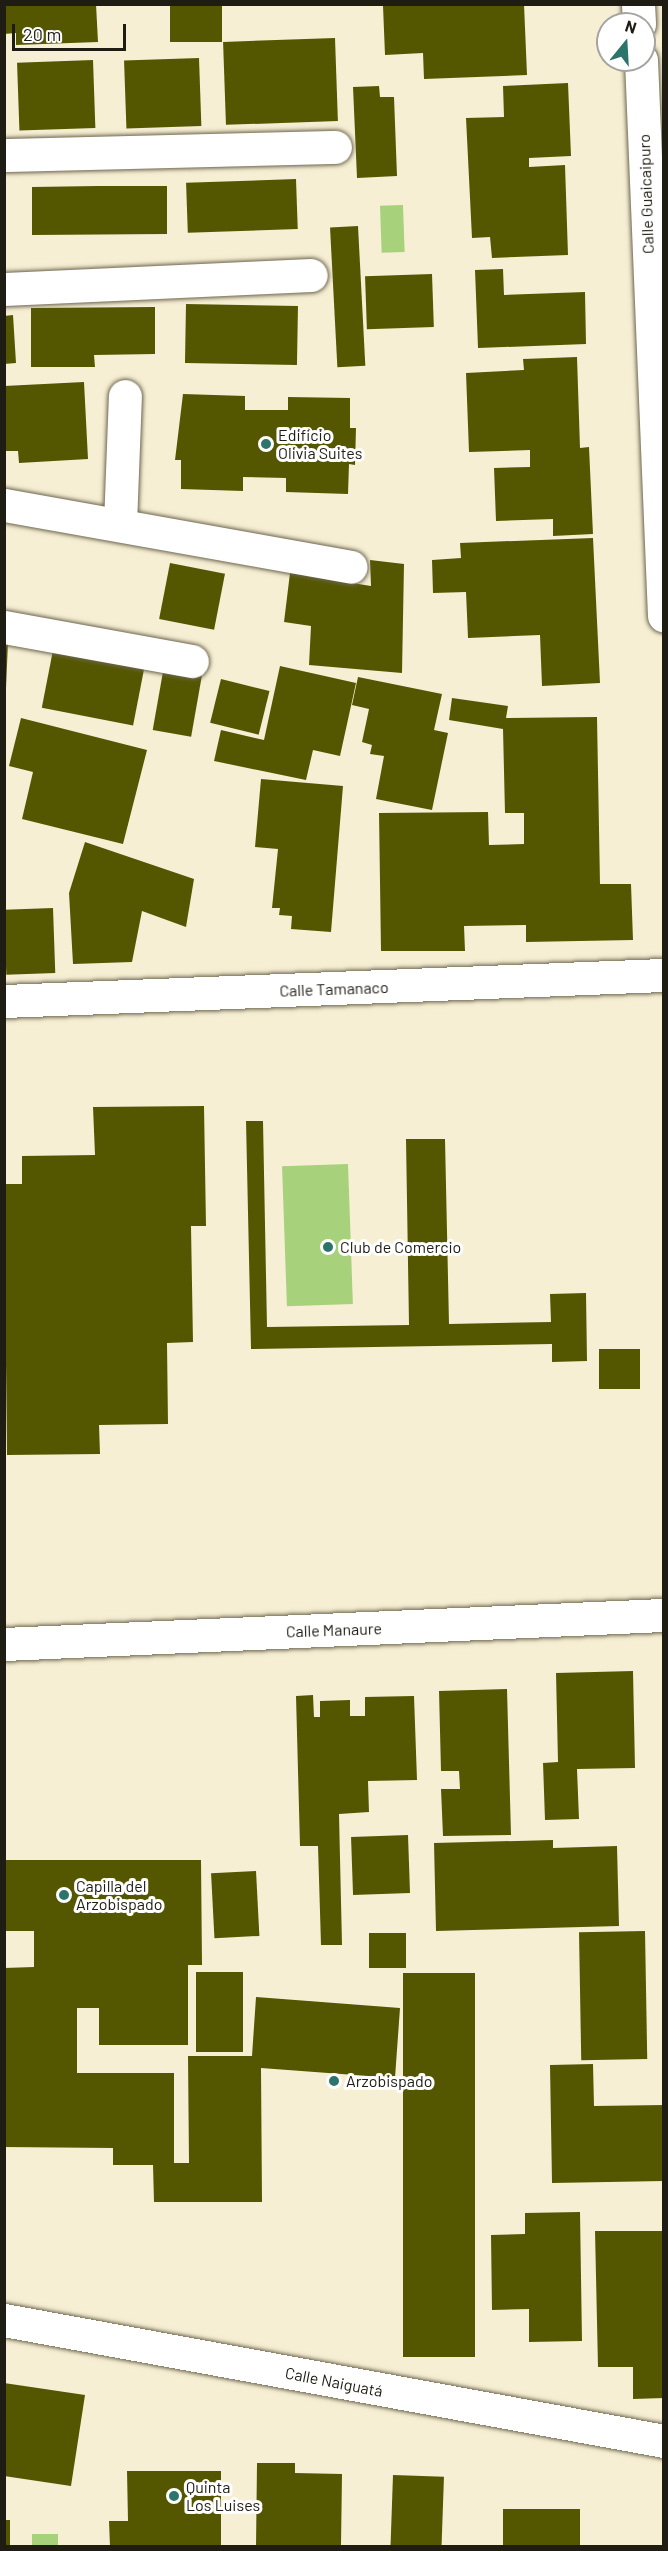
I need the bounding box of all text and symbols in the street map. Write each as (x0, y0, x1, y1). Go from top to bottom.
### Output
scale bar (15, 12, 129, 50)
north arrow (596, 12, 656, 72)
text: N (623, 16, 639, 37)
text: 20 m (23, 23, 61, 45)
street label: Calle Guaicaipuro (634, 134, 658, 254)
place label: Edificio Olivia Suites (278, 425, 362, 463)
marker: Edificio Olivia Suites (259, 437, 273, 451)
street label: Calle Tamanaco (279, 978, 389, 1000)
place label: Club de Comercio (340, 1237, 461, 1257)
marker: Club de Comercio (321, 1240, 335, 1254)
street label: Calle Manaure (286, 1619, 382, 1641)
place label: Capilla del Arzobispado (76, 1876, 162, 1914)
marker: Capilla del Arzobispado (57, 1888, 71, 1902)
place label: Arzobispado (346, 2071, 432, 2091)
marker: Arzobispado (327, 2074, 341, 2088)
street label: Calle Naiguatá (283, 2363, 385, 2401)
place label: Quinta Los Luises (186, 2477, 260, 2515)
marker: Quinta Los Luises (167, 2489, 181, 2503)

